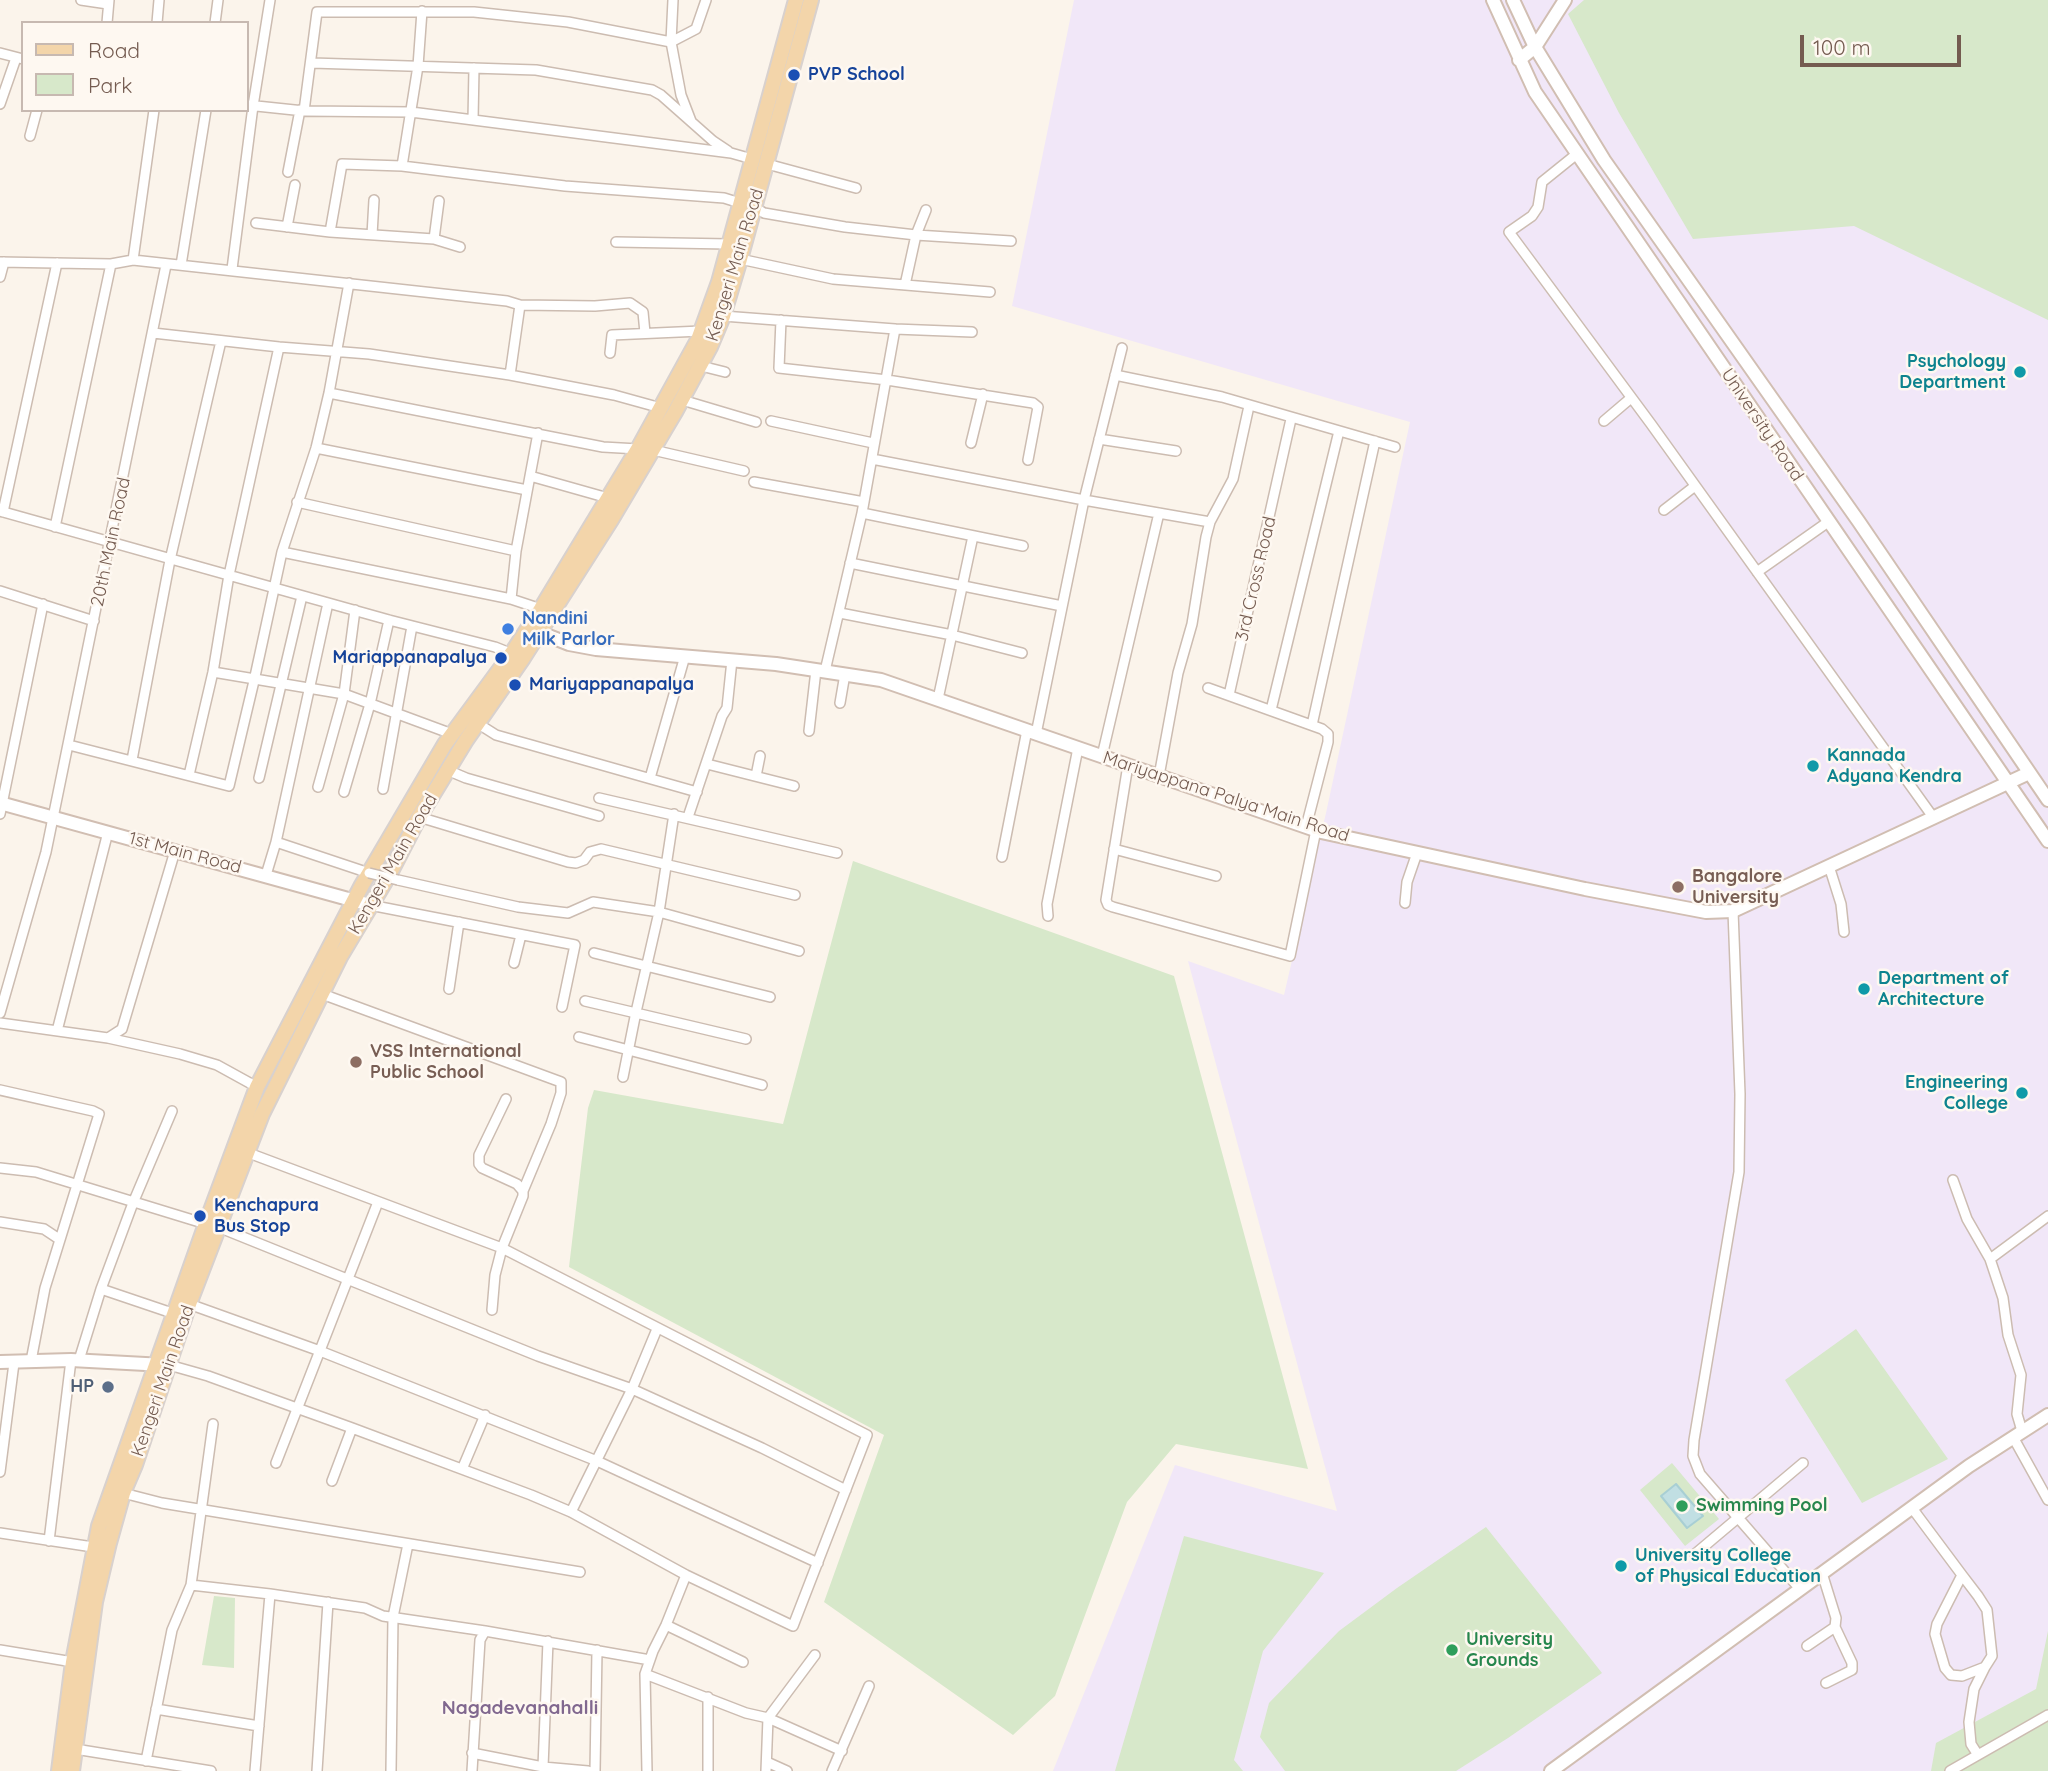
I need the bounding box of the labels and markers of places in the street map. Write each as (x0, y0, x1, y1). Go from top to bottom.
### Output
place label: PVP School (808, 64, 905, 86)
marker: PVP School (786, 67, 802, 83)
place label: Psychology Department (1899, 351, 2006, 394)
marker: Psychology Department (2012, 364, 2028, 380)
place label: Nandini Milk Parlor (522, 608, 615, 650)
marker: Nandini Milk Parlor (500, 621, 516, 637)
place label: Mariappanapalya (333, 647, 487, 669)
marker: Mariappanapalya (493, 650, 509, 666)
place label: Mariyappanapalya (529, 674, 694, 696)
marker: Mariyappanapalya (507, 677, 523, 693)
place label: Kannada Adyana Kendra (1827, 745, 1962, 788)
marker: Kannada Adyana Kendra (1805, 758, 1821, 774)
place label: Bangalore University (1692, 866, 1782, 908)
marker: Bangalore University (1670, 879, 1686, 895)
place label: Department of Architecture (1878, 968, 2009, 1010)
marker: Department of Architecture (1856, 981, 1872, 997)
place label: VSS International Public School (370, 1041, 522, 1084)
marker: VSS International Public School (348, 1054, 364, 1070)
place label: Engineering College (1905, 1072, 2008, 1114)
marker: Engineering College (2014, 1085, 2030, 1101)
place label: Kenchapura Bus Stop (214, 1195, 319, 1238)
marker: Kenchapura Bus Stop (192, 1208, 208, 1224)
place label: HP (70, 1376, 94, 1398)
marker: HP (100, 1379, 116, 1395)
place label: Swimming Pool (1696, 1495, 1828, 1517)
marker: Swimming Pool (1674, 1498, 1690, 1514)
place label: University College of Physical Education (1635, 1545, 1821, 1588)
marker: University College of Physical Education (1613, 1558, 1629, 1574)
place label: University Grounds (1466, 1629, 1553, 1672)
marker: University Grounds (1444, 1642, 1460, 1658)

